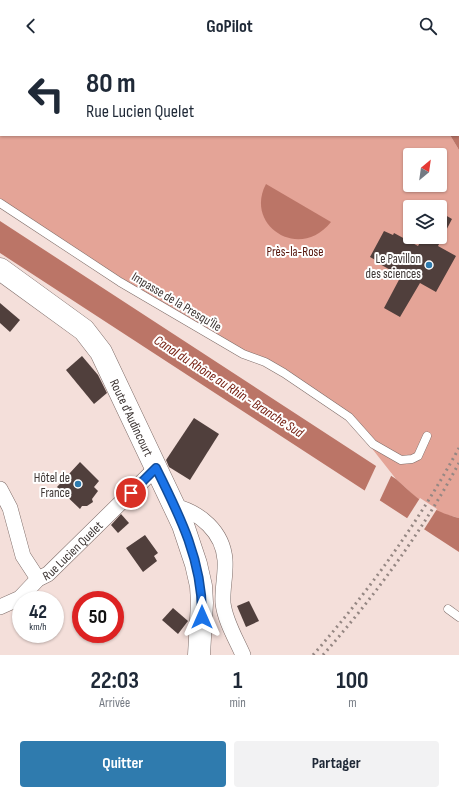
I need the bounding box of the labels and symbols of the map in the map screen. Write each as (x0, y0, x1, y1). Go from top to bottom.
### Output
north arrow (403, 148, 447, 192)
park label: Près-la-Rose (266, 244, 324, 260)
place label: Le Pavillon des sciences (366, 251, 421, 282)
marker: Le Pavillon des sciences (424, 260, 434, 270)
street label: Impasse de la Presqu'Île (129, 269, 224, 335)
water label: Canal du Rhône au Rhin - Branche Sud (151, 332, 308, 442)
street label: Route d'Audincourt (106, 377, 156, 459)
place label: Hôtel de France (34, 470, 70, 501)
pin (114, 476, 148, 510)
marker: Hôtel de France (73, 479, 83, 489)
street label: Rue Lucien Quelet (40, 518, 106, 584)
speed limit sign: 50 (72, 591, 124, 643)
position arrow (181, 596, 223, 638)

